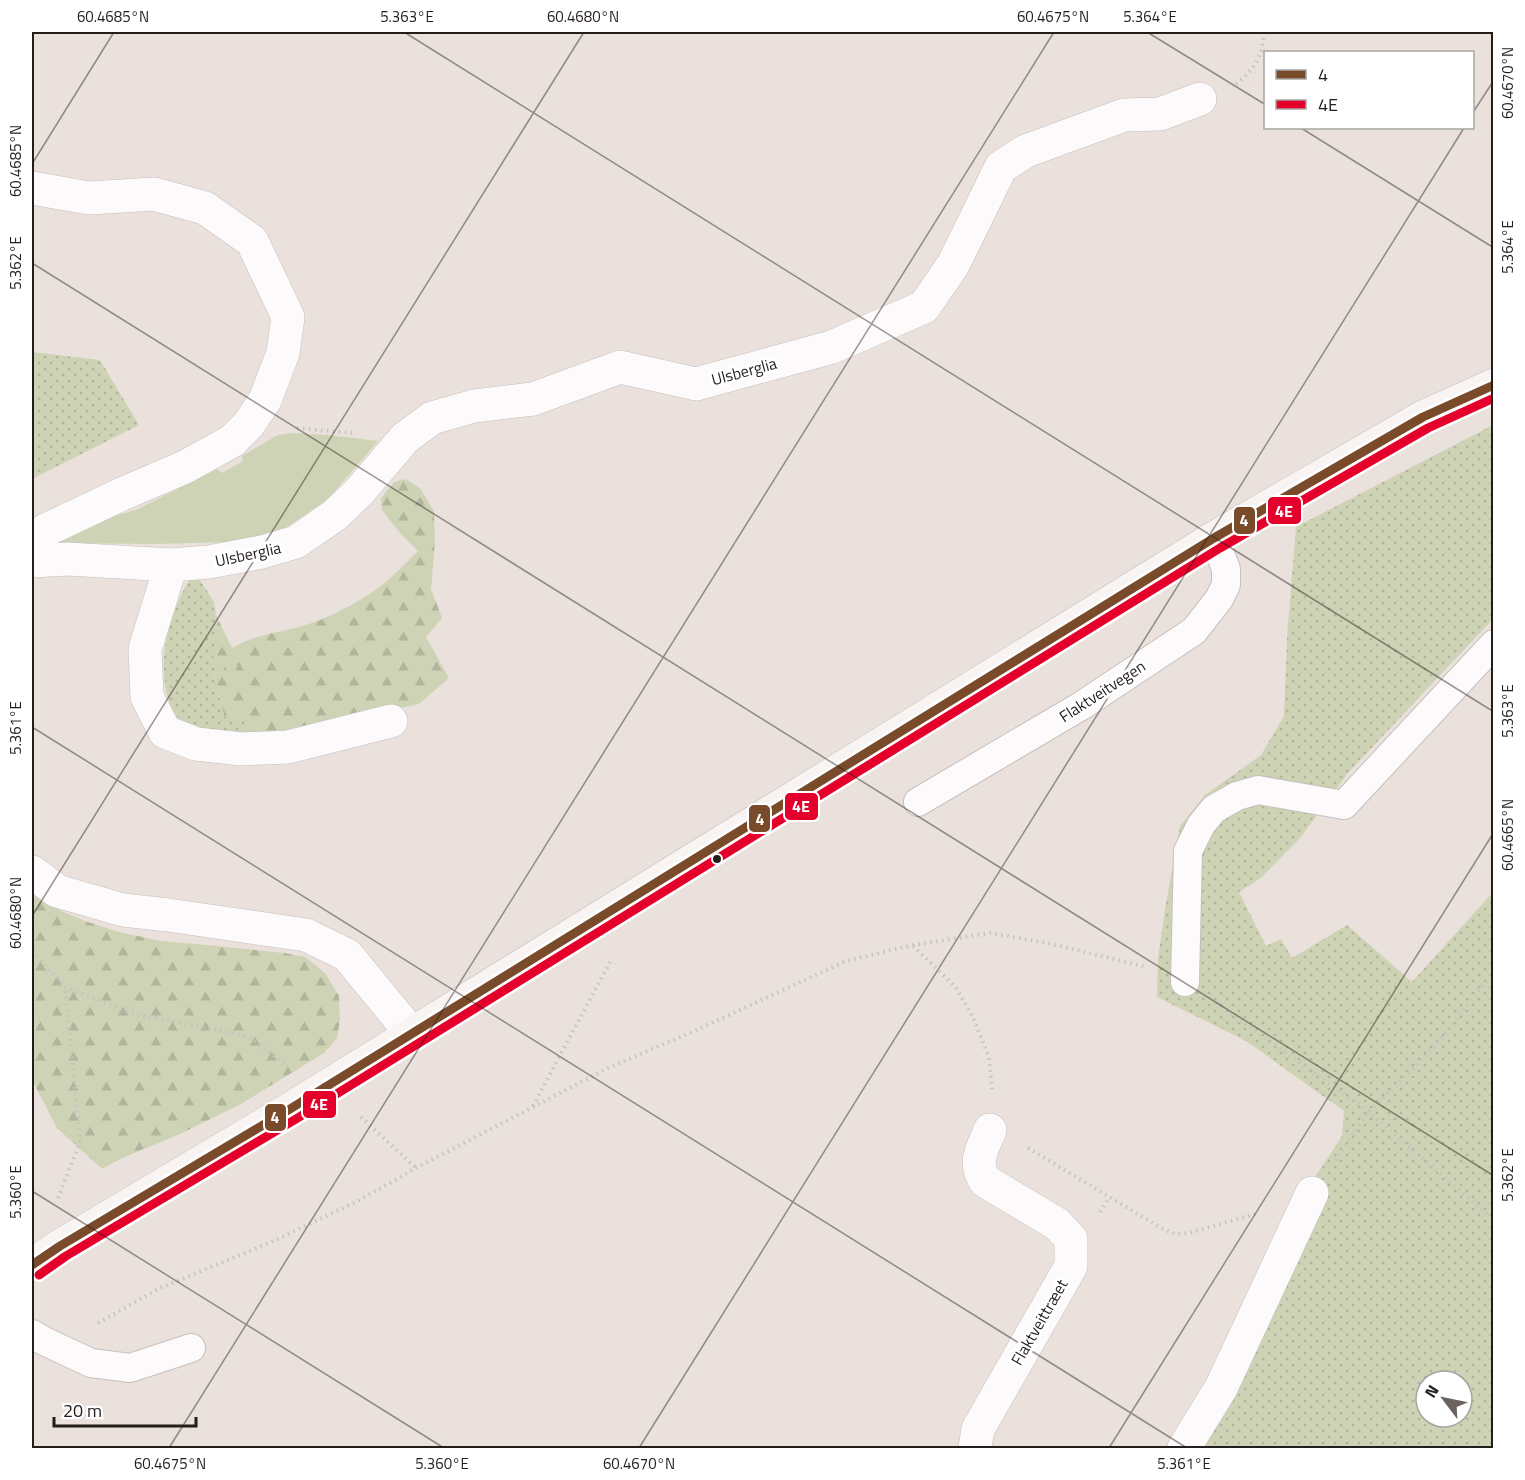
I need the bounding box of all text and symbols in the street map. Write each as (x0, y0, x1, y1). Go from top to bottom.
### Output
text: 60.4685°N (77, 5, 149, 28)
text: 5.363°E (380, 5, 434, 28)
text: 60.4680°N (547, 5, 619, 28)
text: 60.4675°N (1017, 5, 1089, 28)
text: 5.364°E (1123, 5, 1177, 28)
text: 60.4670°N (1496, 47, 1519, 119)
legend (1264, 51, 1474, 129)
text: 4 (1318, 61, 1328, 88)
text: 4E (1318, 91, 1338, 118)
text: 60.4685°N (4, 125, 27, 197)
text: 5.364°E (1496, 220, 1519, 274)
text: 5.362°E (4, 236, 27, 290)
street label: Ulsberglia (709, 351, 779, 391)
line badge: 4E (1267, 496, 1302, 525)
text: 4E (1275, 499, 1293, 523)
line badge: 4 (1233, 506, 1256, 535)
text: 4 (1240, 508, 1249, 532)
street label: Ulsberglia (213, 535, 283, 573)
street label: Flaktveitvegen (1054, 654, 1150, 728)
text: 5.363°E (1496, 684, 1519, 738)
text: 5.361°E (4, 701, 27, 755)
line badge: 4E (784, 792, 819, 821)
text: 4E (792, 794, 810, 818)
text: 60.4665°N (1496, 799, 1519, 871)
line badge: 4 (748, 804, 771, 833)
text: 4 (756, 807, 765, 831)
unlabelled marker (711, 853, 723, 865)
text: 60.4680°N (4, 877, 27, 949)
line badge: 4E (302, 1090, 337, 1119)
text: 4E (310, 1092, 328, 1116)
line badge: 4 (264, 1103, 287, 1132)
text: 4 (271, 1105, 280, 1129)
text: 5.362°E (1496, 1148, 1519, 1202)
text: 5.360°E (4, 1165, 27, 1219)
street label: Flaktveittræet (1005, 1274, 1074, 1369)
north arrow (1414, 1369, 1474, 1429)
text: N (1418, 1380, 1444, 1402)
scale bar (54, 1390, 196, 1428)
text: 20 m (63, 1397, 102, 1424)
text: 60.4675°N (134, 1452, 206, 1475)
text: 5.360°E (415, 1452, 469, 1475)
text: 60.4670°N (603, 1452, 675, 1475)
text: 5.361°E (1157, 1452, 1211, 1475)

